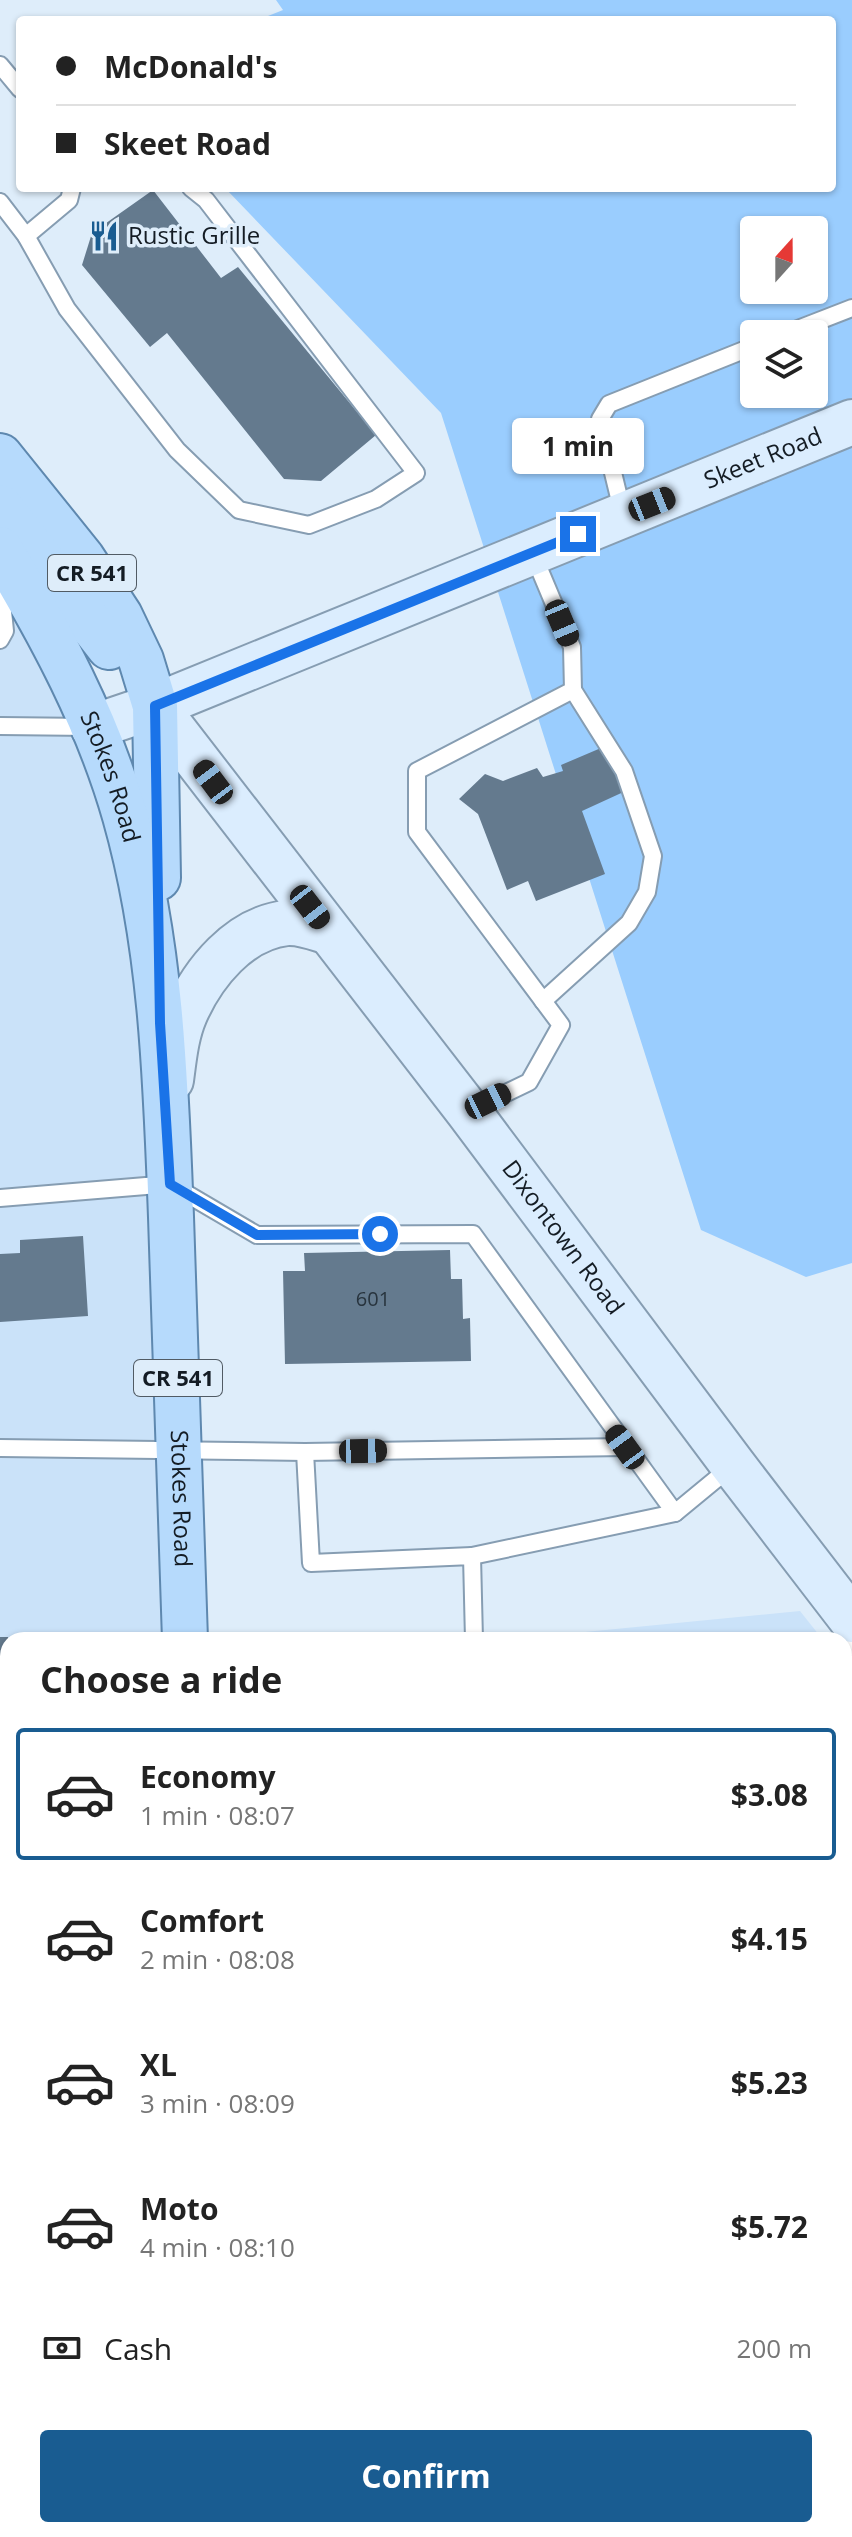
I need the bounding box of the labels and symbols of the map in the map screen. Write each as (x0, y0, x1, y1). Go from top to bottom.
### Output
north arrow (740, 216, 828, 304)
place label: Rustic Grille (128, 218, 260, 251)
restaurant icon: Rustic Grille (87, 219, 121, 253)
callout: 1 min (512, 418, 644, 474)
street label: Skeet Road (698, 418, 826, 496)
car (625, 484, 679, 524)
route end (560, 516, 596, 552)
road number: CR 541 (48, 555, 136, 591)
car (542, 596, 582, 650)
street label: Stokes Road (73, 705, 149, 846)
car (189, 756, 237, 808)
car (286, 881, 334, 933)
car (461, 1080, 515, 1122)
street label: Dixontown Road (495, 1153, 633, 1321)
route start (362, 1216, 398, 1252)
house number: 601 (356, 1285, 390, 1312)
road number: CR 541 (134, 1360, 222, 1396)
car (601, 1421, 649, 1473)
street label: Stokes Road (164, 1429, 201, 1568)
car (339, 1439, 387, 1463)

